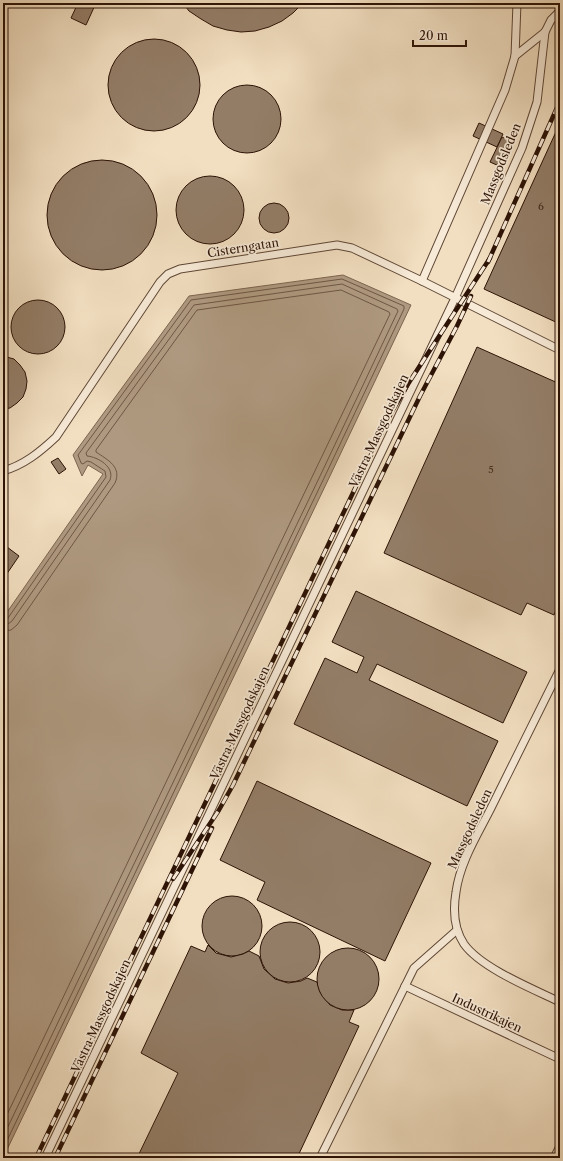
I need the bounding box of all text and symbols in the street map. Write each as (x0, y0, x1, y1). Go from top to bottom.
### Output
scale bar (413, 22, 466, 48)
text: 20 m (419, 28, 448, 43)
street label: Massgodsleden (477, 120, 524, 207)
house number: 6 (538, 200, 544, 213)
street label: Cisterngatan (206, 234, 280, 261)
street label: Västra Massgodskajen (345, 371, 412, 491)
house number: 5 (488, 463, 494, 476)
street label: Västra Massgodskajen (206, 663, 273, 783)
street label: Massgodsleden (444, 786, 495, 871)
street label: Västra Massgodskajen (67, 956, 134, 1076)
street label: Industrikajen (450, 990, 525, 1036)

